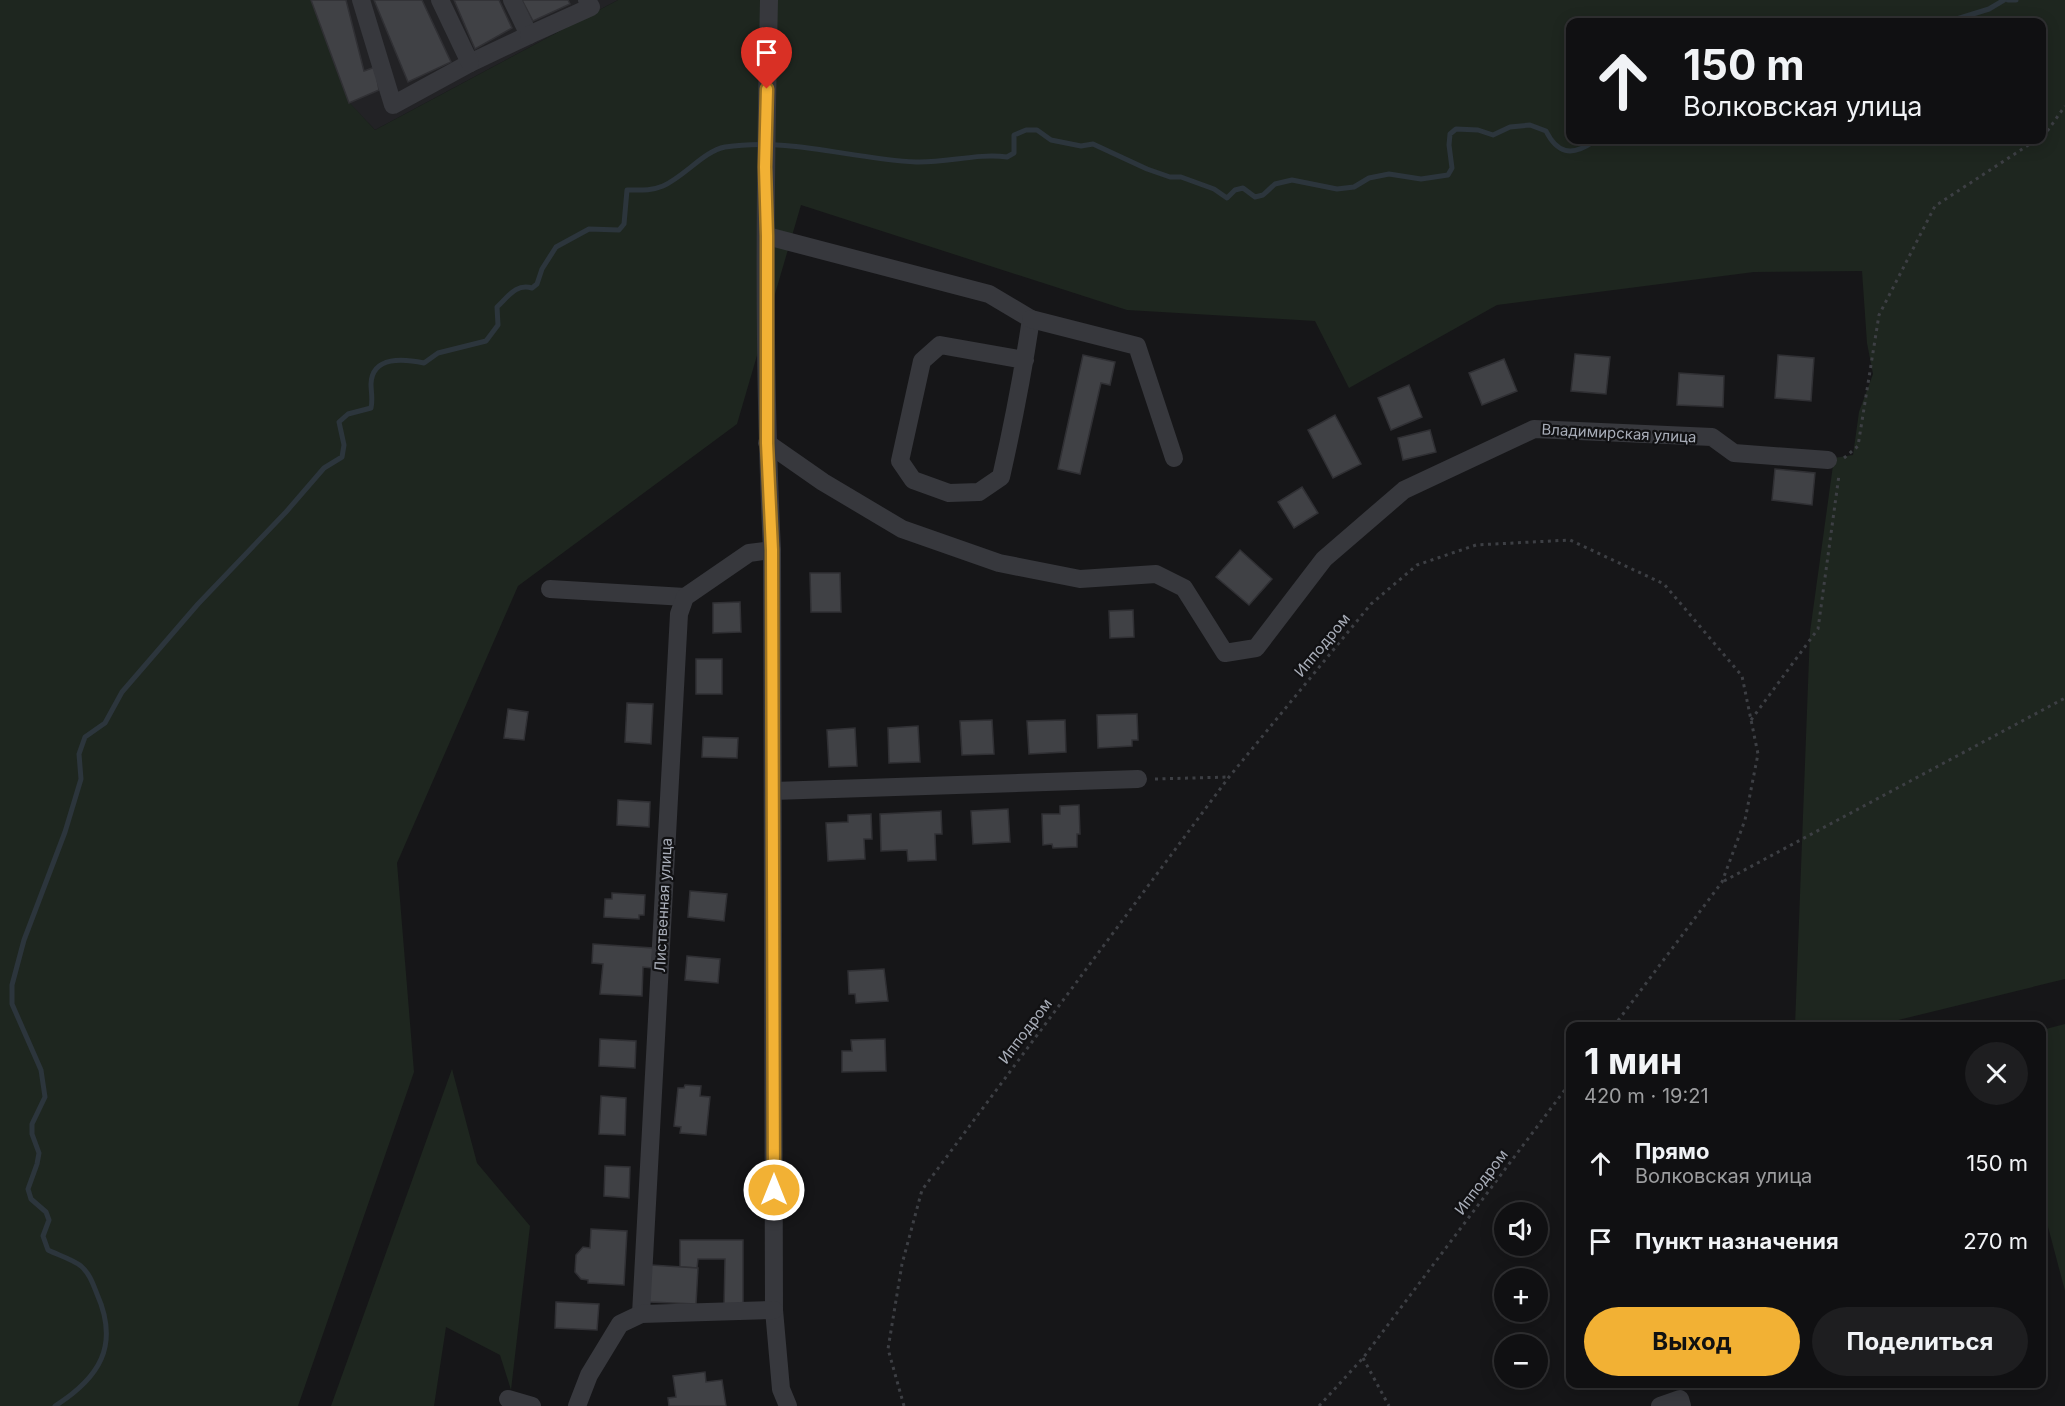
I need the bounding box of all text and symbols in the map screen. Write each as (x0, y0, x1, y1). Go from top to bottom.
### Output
pin (741, 27, 792, 89)
icon: arrive (750, 36, 783, 69)
text: 150 m (1683, 39, 1805, 90)
icon: ahead (1584, 42, 1662, 120)
text: Волковская улица (1683, 90, 1922, 123)
street label: Владимирская улица (1541, 419, 1697, 447)
street label: Ипподром (1290, 609, 1354, 681)
street label: Лиственная улица (650, 837, 676, 973)
street label: Ипподром (994, 994, 1056, 1068)
text: 1 мин (1584, 1039, 1682, 1083)
button: close (1965, 1042, 2028, 1105)
text: 420 m · 19:21 (1584, 1084, 1709, 1108)
text: Прямо (1635, 1138, 1709, 1164)
street label: Ипподром (1450, 1145, 1512, 1219)
icon: ahead (1584, 1147, 1617, 1180)
text: 150 m (1966, 1150, 2028, 1176)
position arrow (742, 1158, 806, 1222)
text: Волковская улица (1635, 1164, 1812, 1188)
map controls (1494, 1202, 1548, 1388)
button: sound (1494, 1202, 1548, 1256)
icon: arrive (1584, 1225, 1617, 1258)
text: Пункт назначения (1635, 1228, 1839, 1254)
text: 270 m (1963, 1228, 2028, 1254)
button: + (1494, 1268, 1548, 1322)
button: Выход (1584, 1307, 1800, 1376)
button: Поделиться (1812, 1307, 2028, 1376)
button: − (1494, 1334, 1548, 1388)

